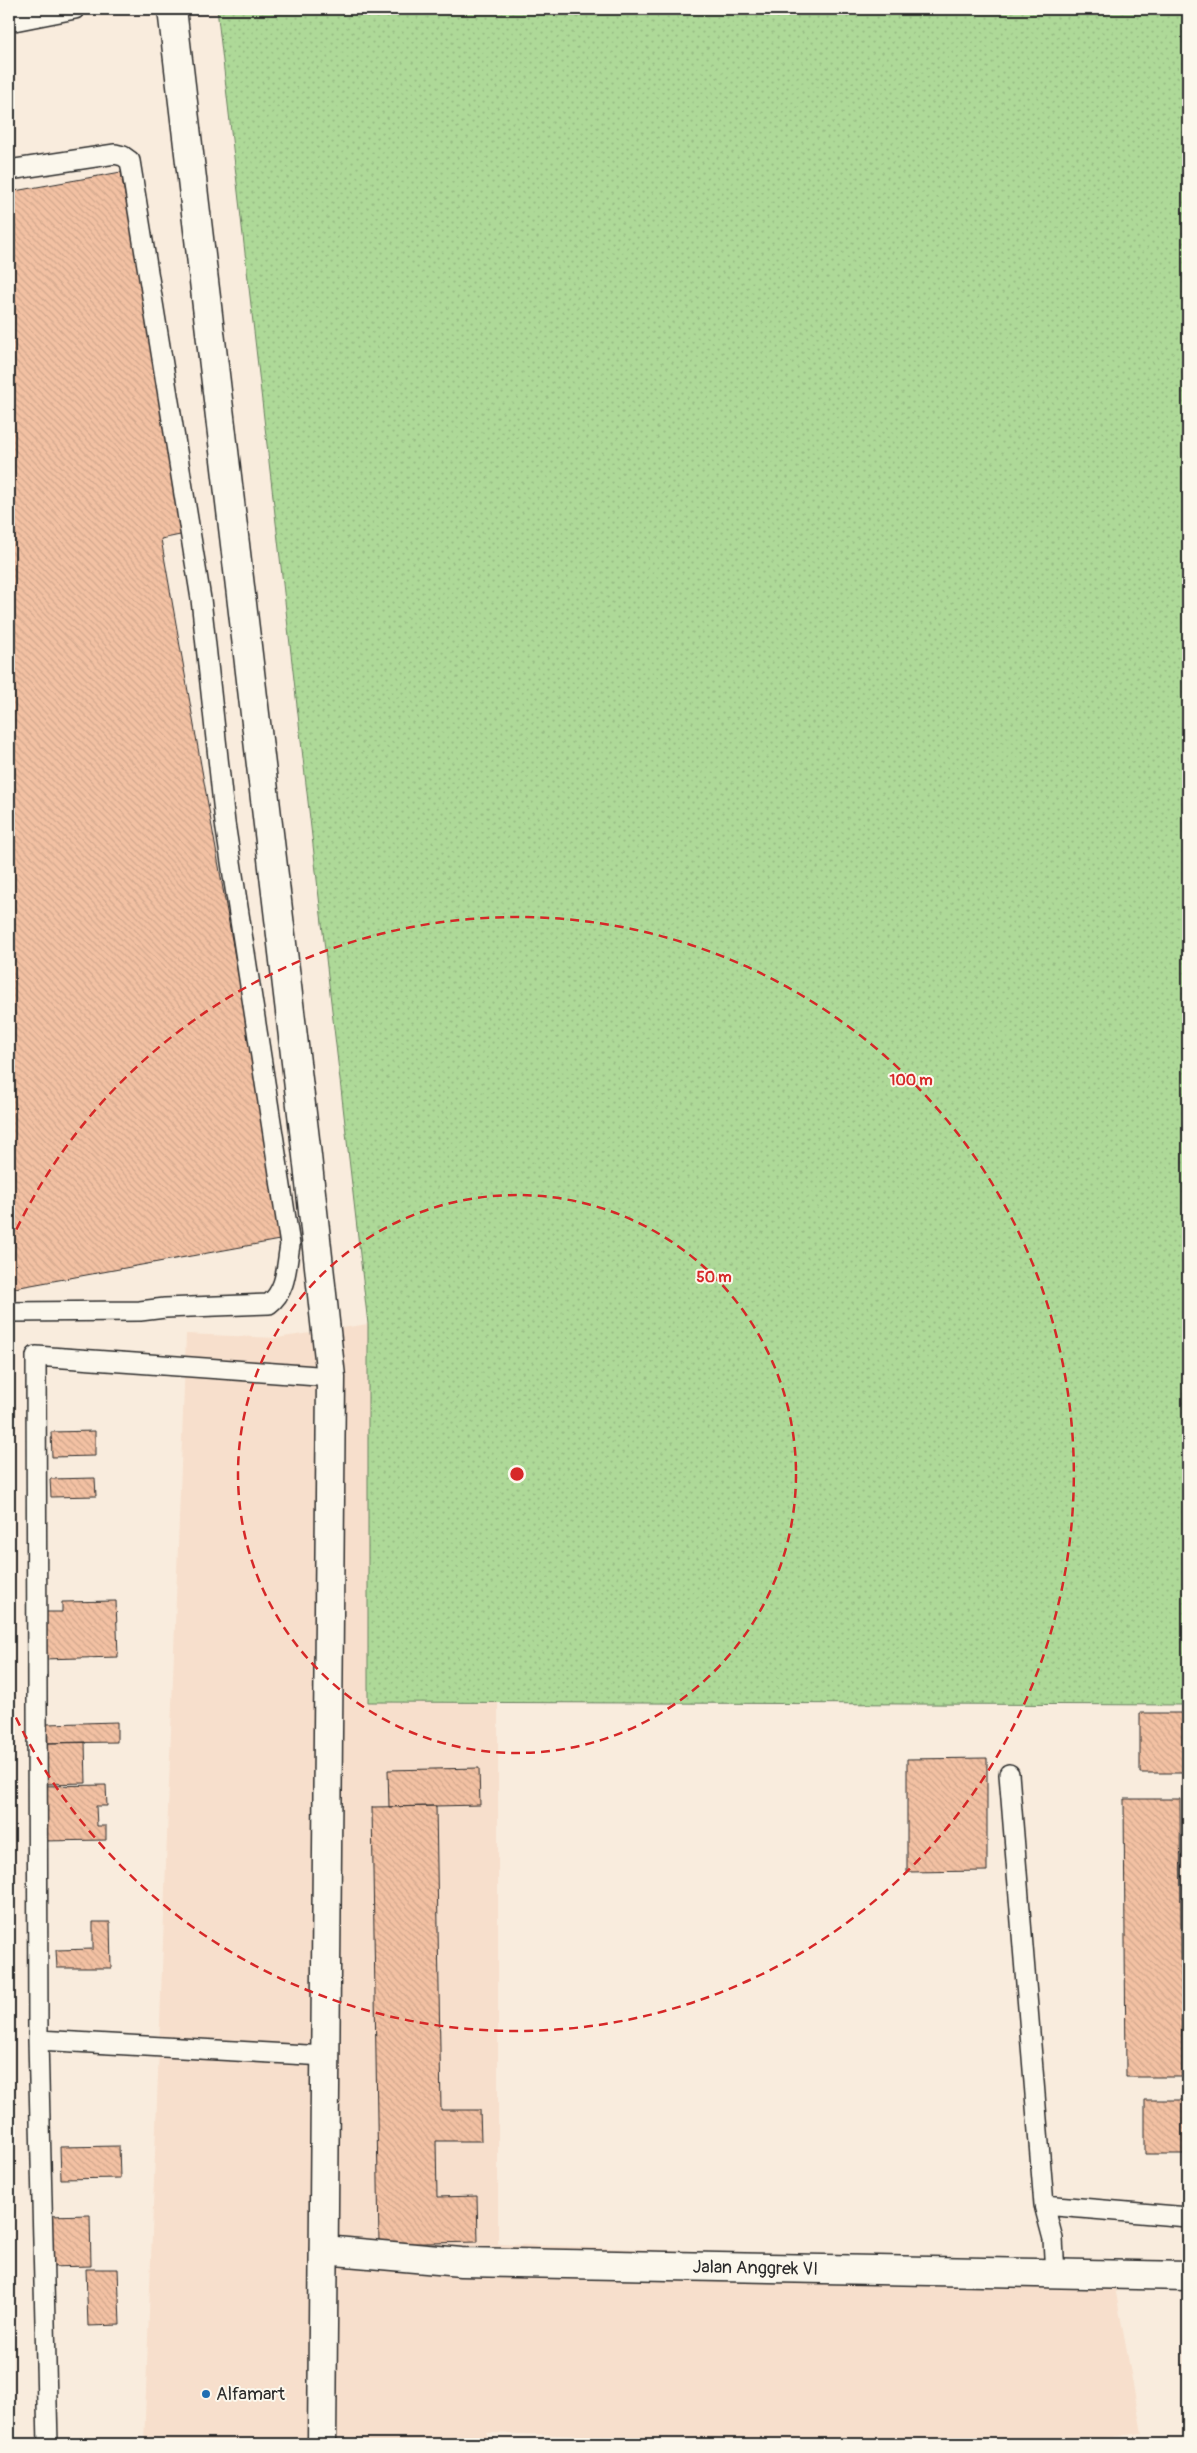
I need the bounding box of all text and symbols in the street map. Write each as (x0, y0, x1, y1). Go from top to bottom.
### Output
text: 100 m (890, 1071, 932, 1090)
text: 50 m (697, 1268, 731, 1287)
centre of rings (508, 1465, 526, 1483)
street label: Jalan Anggrek VI (692, 2255, 818, 2280)
place label: Alfamart (216, 2383, 286, 2406)
marker: Alfamart (200, 2388, 212, 2400)

